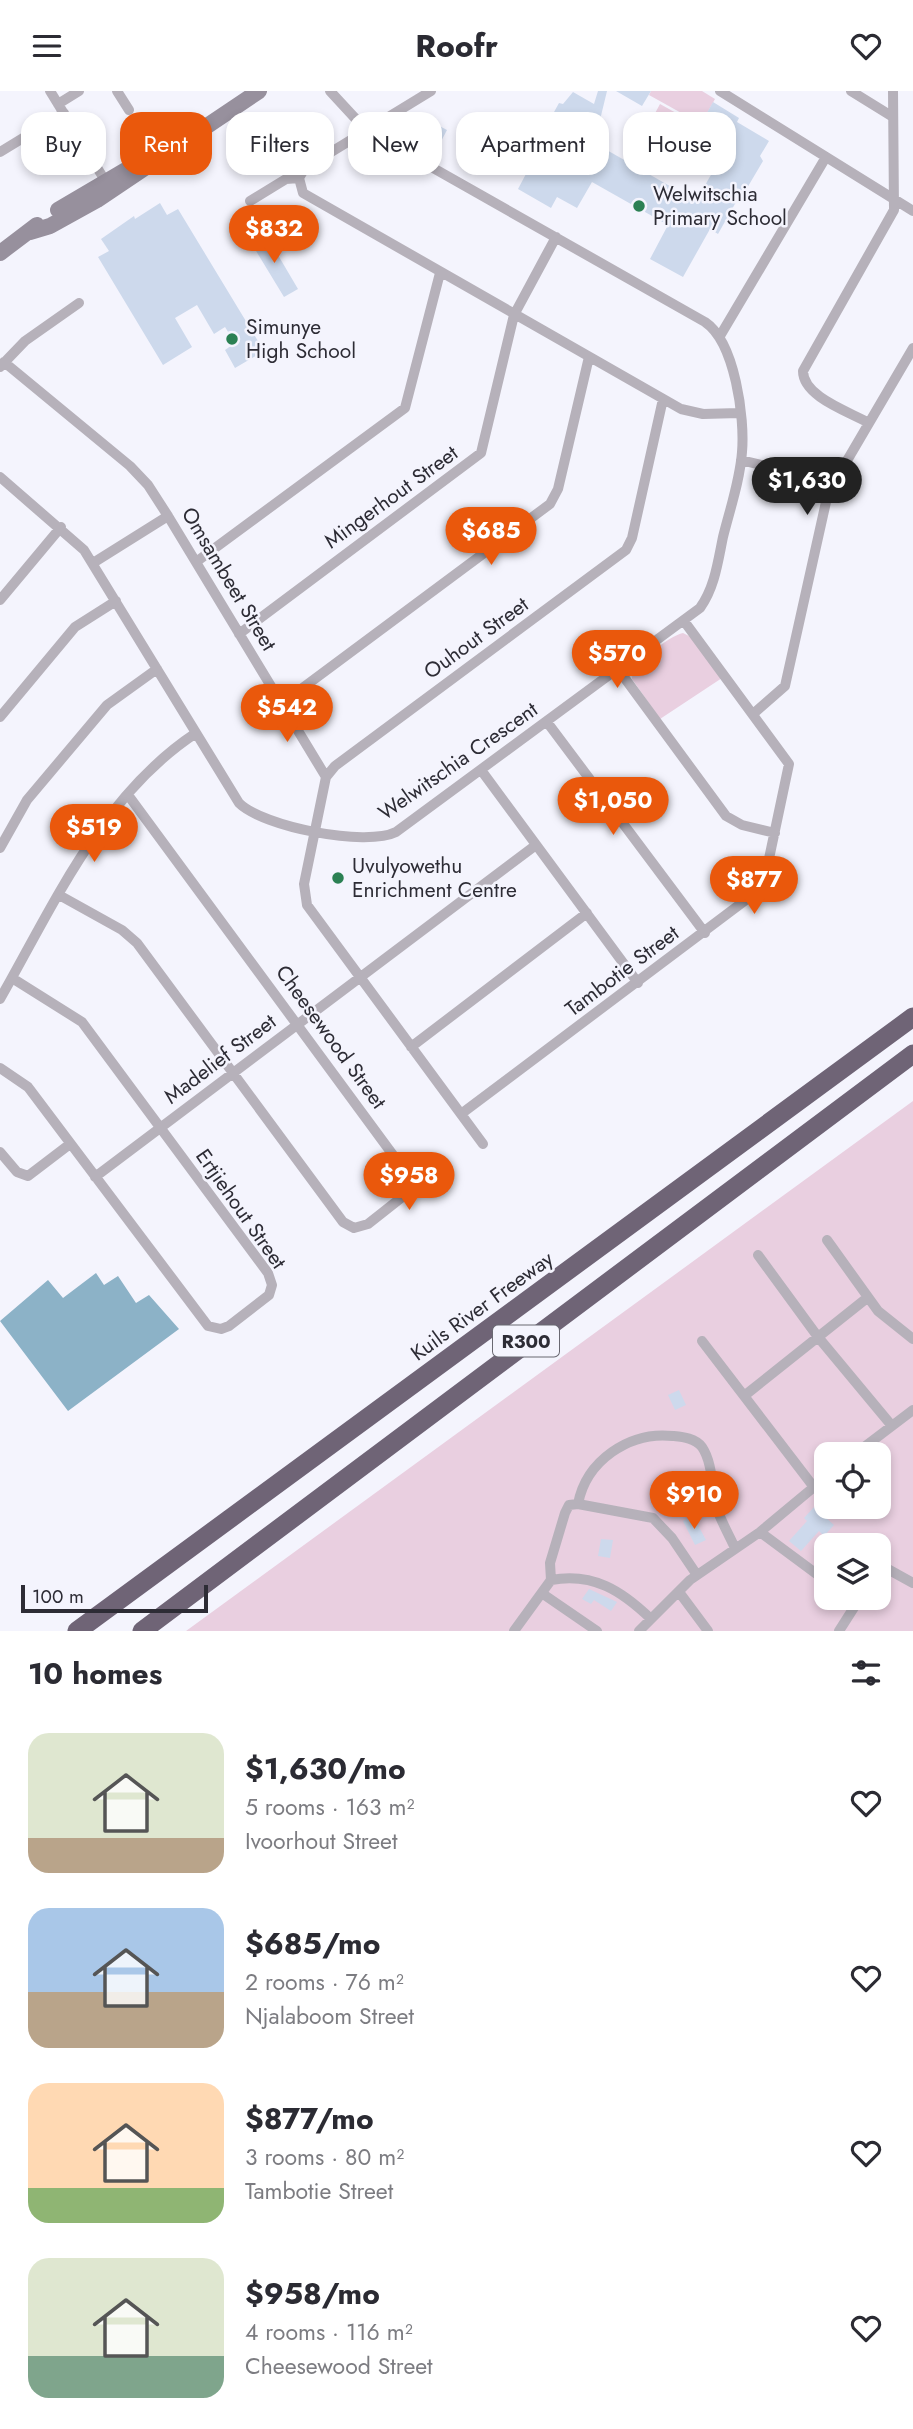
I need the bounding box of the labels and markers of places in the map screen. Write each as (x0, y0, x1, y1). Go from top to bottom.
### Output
place label: Welwitschia Primary School (653, 179, 787, 233)
marker: Welwitschia Primary School (631, 198, 647, 214)
pin: $832 (233, 205, 315, 265)
place label: Simunye High School (246, 312, 356, 366)
marker: Simunye High School (224, 331, 240, 347)
pin: $1,630 (750, 457, 864, 517)
pin: $685 (450, 507, 532, 567)
pin: $570 (576, 631, 658, 690)
pin: $542 (246, 685, 328, 744)
pin: $1,050 (556, 777, 670, 837)
pin: $519 (53, 805, 135, 864)
place label: Uvulyowethu Enrichment Centre (352, 851, 517, 905)
pin: $877 (713, 857, 795, 916)
marker: Uvulyowethu Enrichment Centre (330, 870, 346, 886)
pin: $958 (368, 1153, 450, 1212)
pin: $910 (653, 1471, 735, 1531)

